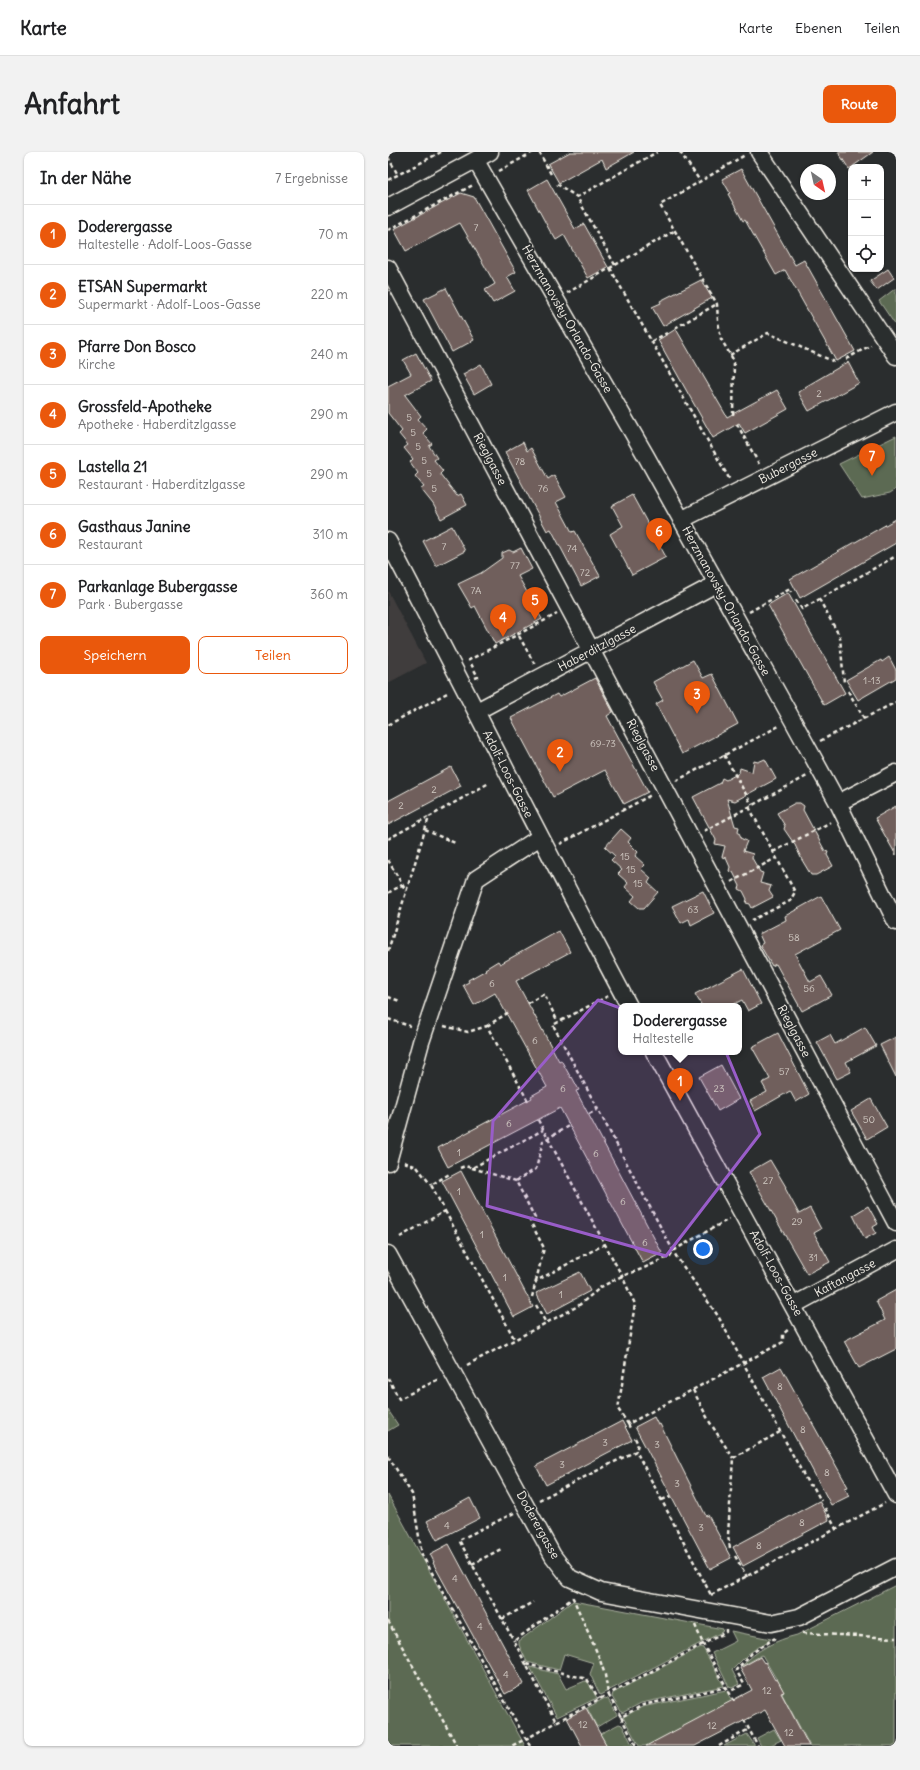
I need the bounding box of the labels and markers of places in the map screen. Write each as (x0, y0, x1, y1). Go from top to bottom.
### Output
pin: 7 (859, 443, 885, 476)
pin: 6 (646, 518, 672, 551)
pin: 5 (522, 587, 548, 620)
pin: 4 (490, 604, 516, 637)
pin: 3 (684, 681, 710, 714)
pin: 2 (547, 739, 573, 772)
pin: 1 (667, 1068, 693, 1101)

